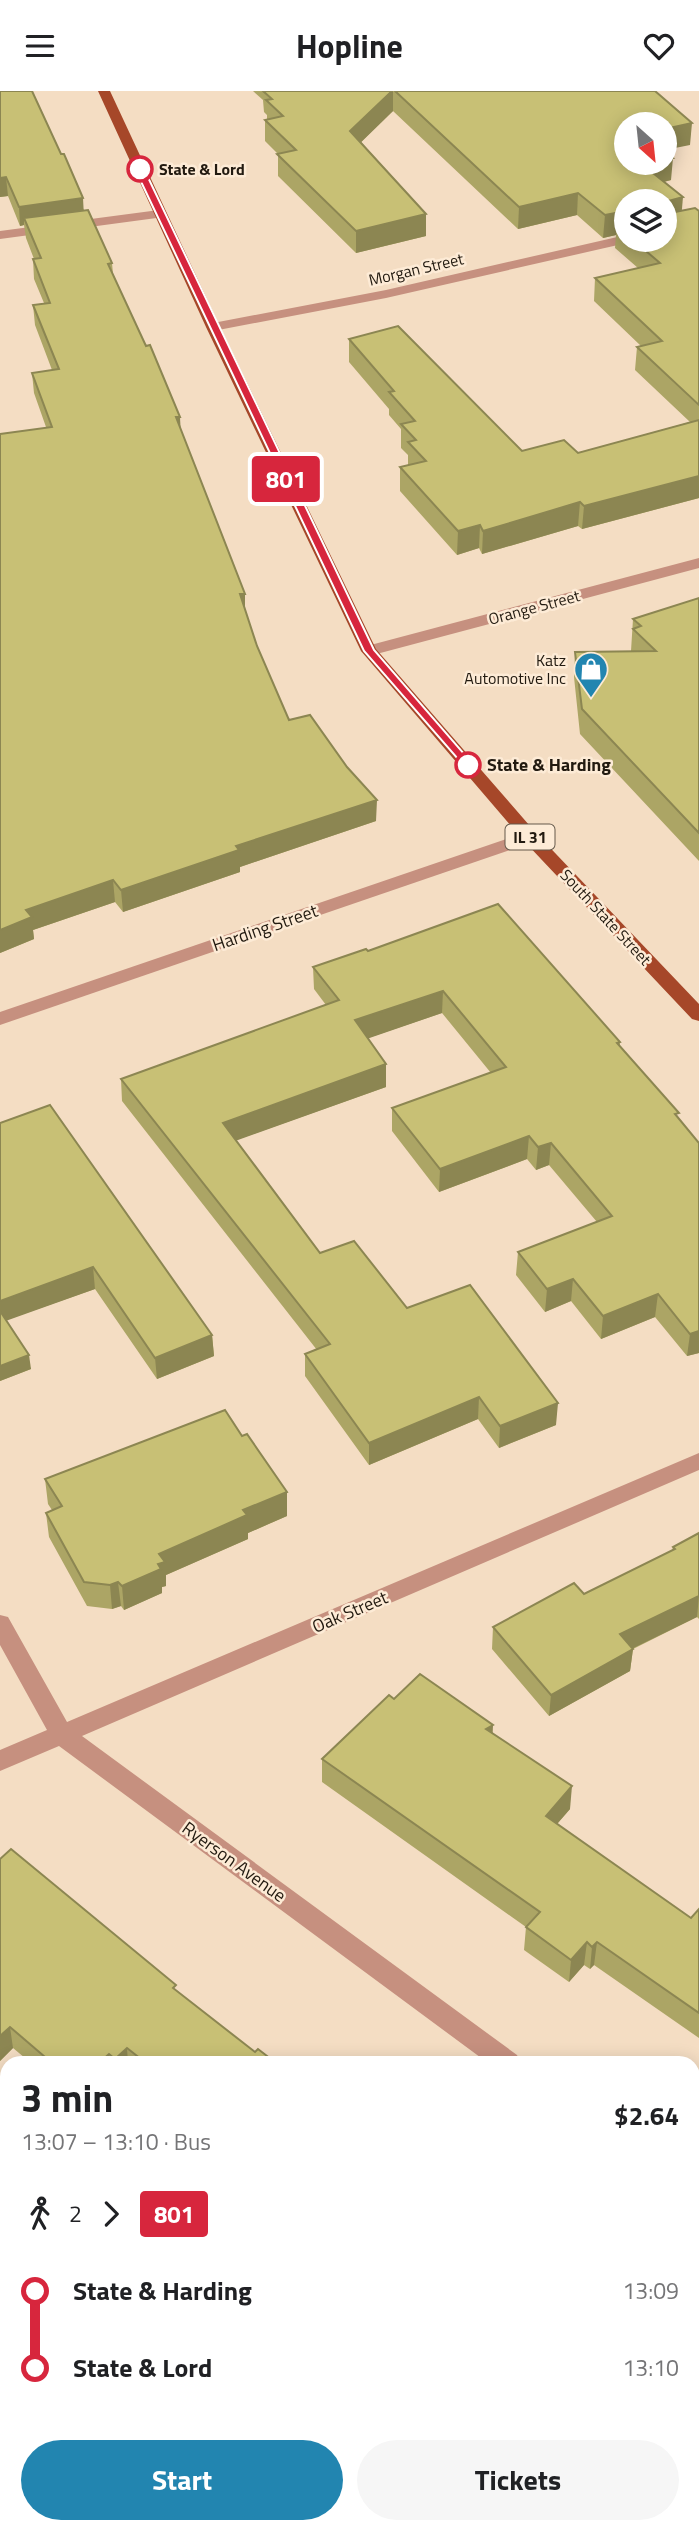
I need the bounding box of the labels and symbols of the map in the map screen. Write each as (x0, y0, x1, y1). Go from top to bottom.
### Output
north arrow (614, 112, 677, 175)
marker: State & Lord (127, 156, 153, 182)
place label: State & Lord (159, 157, 245, 181)
street label: Morgan Street (366, 246, 466, 292)
line badge: 801 (246, 456, 326, 502)
street label: Orange Street (486, 583, 583, 631)
place label: Katz Automotive Inc (464, 648, 566, 690)
shop icon: Katz Automotive Inc (572, 650, 610, 699)
place label: State & Harding (487, 751, 611, 778)
marker: State & Harding (455, 752, 481, 778)
road number: IL 31 (505, 825, 554, 849)
street label: South State Street (555, 863, 657, 971)
street label: Harding Street (208, 897, 322, 958)
street label: Oak Street (308, 1583, 392, 1640)
street label: Ryerson Avenue (177, 1815, 292, 1909)

